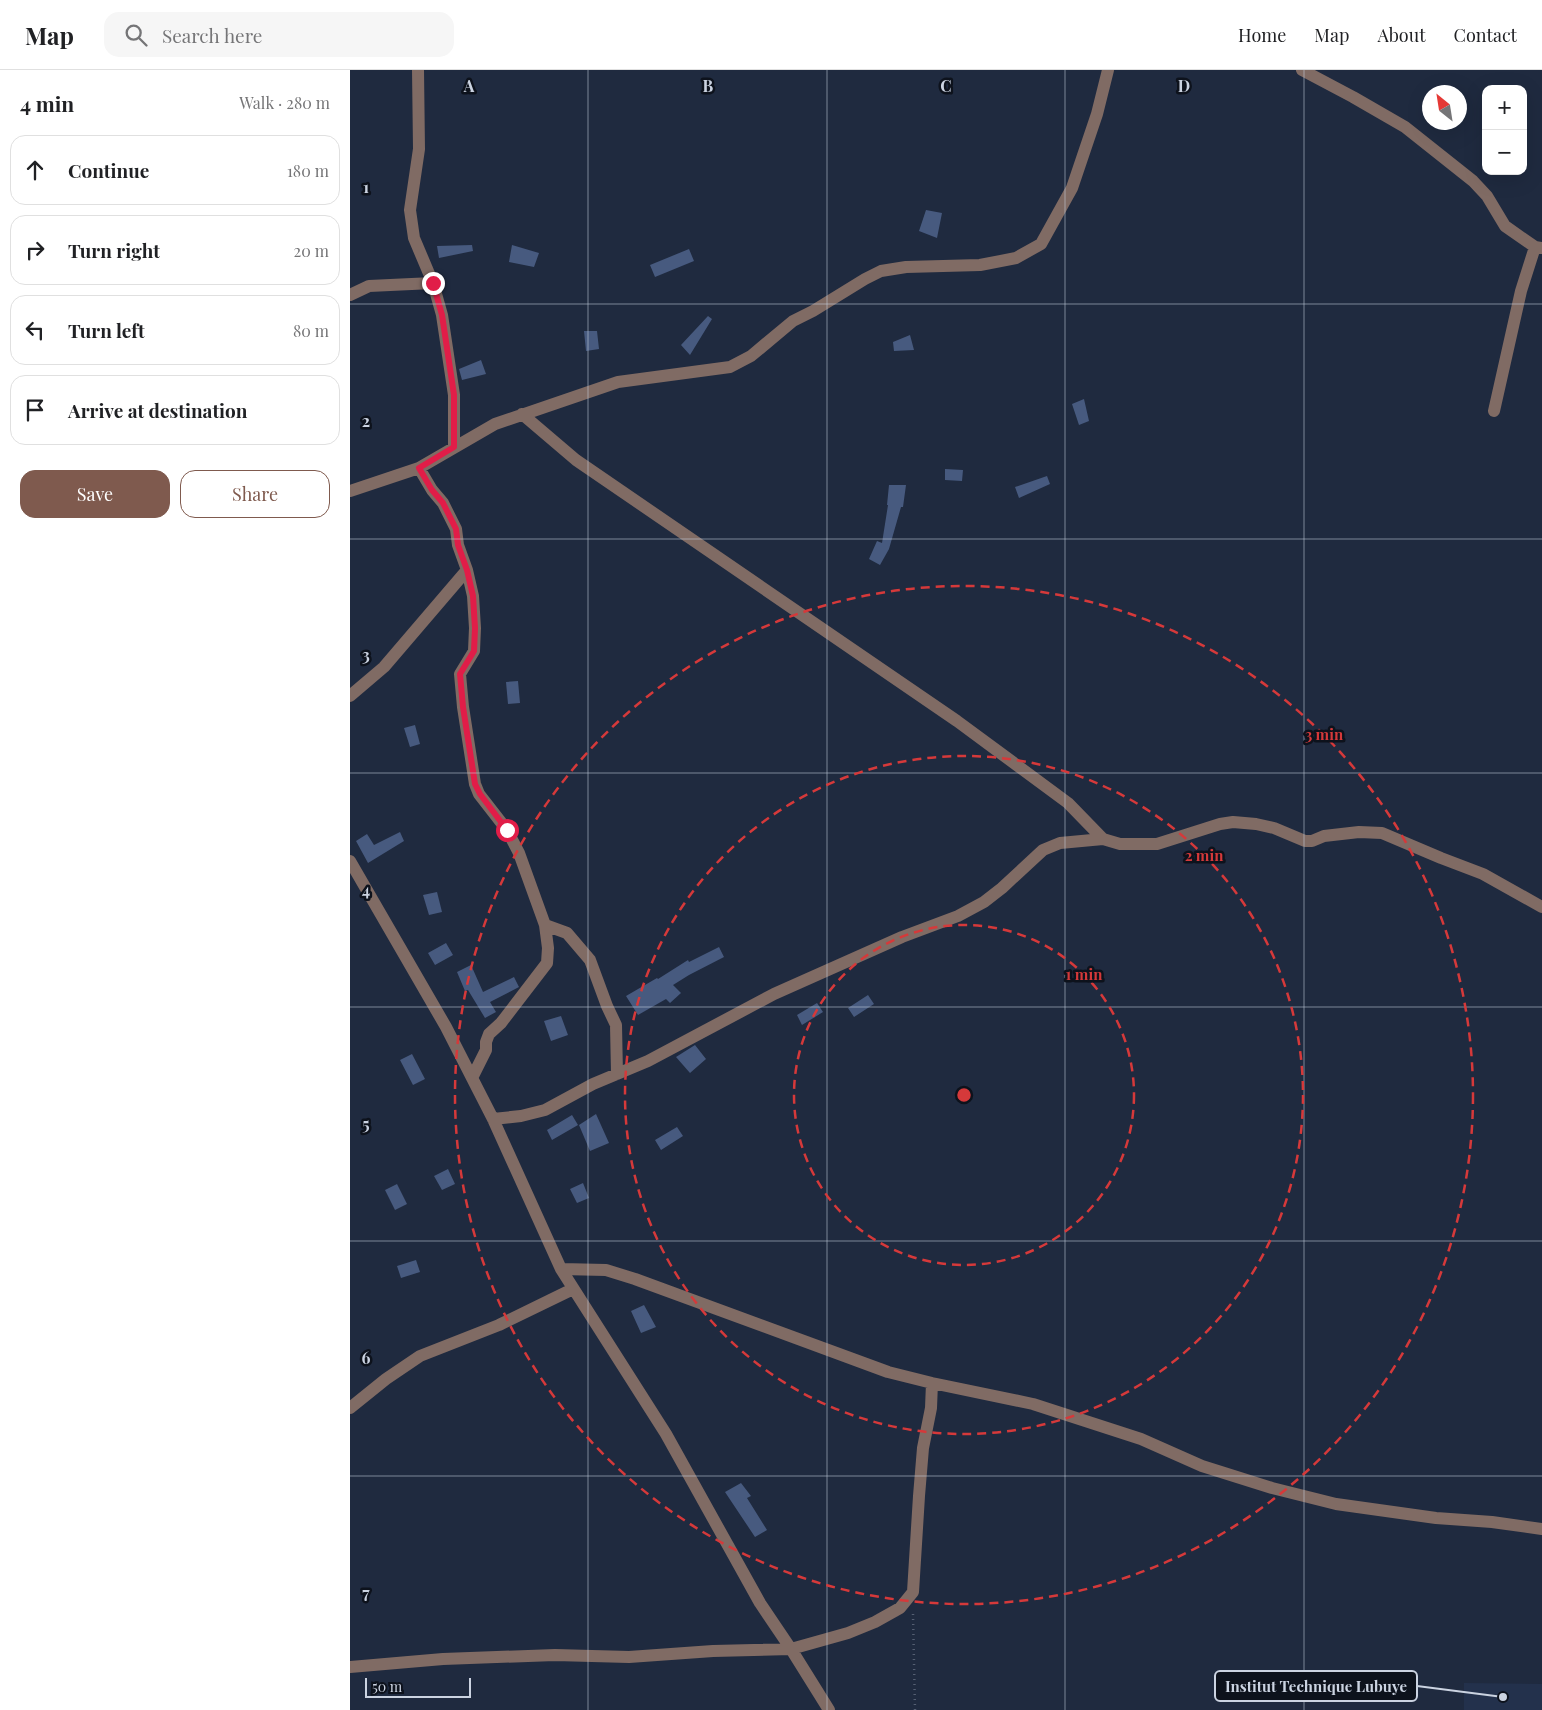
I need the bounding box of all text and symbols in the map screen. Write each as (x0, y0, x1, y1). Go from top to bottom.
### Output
search box (104, 12, 454, 57)
text: Map (25, 19, 74, 51)
icon: search (122, 21, 150, 49)
text: Search here (162, 22, 262, 48)
text: Home (1238, 23, 1286, 47)
text: Map (1314, 23, 1349, 47)
text: About (1377, 23, 1426, 47)
text: Contact (1454, 23, 1517, 47)
text: A (463, 75, 475, 96)
text: B (703, 75, 714, 96)
text: C (940, 75, 952, 96)
text: D (1178, 75, 1190, 96)
north arrow (1422, 85, 1467, 130)
map controls (1482, 85, 1527, 175)
button: + (1482, 85, 1527, 130)
text: 4 min (20, 89, 74, 117)
text: Walk · 280 m (239, 92, 330, 113)
button: − (1482, 130, 1527, 175)
icon: ahead (21, 156, 49, 184)
text: Continue (68, 157, 149, 183)
text: 180 m (287, 160, 329, 181)
text: 1 (363, 176, 369, 197)
icon: right (21, 236, 49, 264)
text: Turn right (68, 237, 160, 263)
text: 20 m (294, 240, 329, 261)
route end (422, 272, 445, 295)
icon: left (21, 316, 49, 344)
text: Turn left (68, 317, 145, 343)
text: 80 m (293, 320, 329, 341)
icon: arrive (21, 396, 49, 424)
text: Arrive at destination (68, 397, 248, 423)
text: 2 (362, 410, 370, 431)
button: Save (20, 470, 170, 518)
button: Share (180, 470, 330, 518)
text: 3 (362, 644, 370, 665)
text: 3 min (1305, 724, 1344, 744)
route start (496, 819, 519, 842)
text: 2 min (1185, 845, 1224, 865)
text: 4 (362, 879, 370, 900)
text: 1 min (1066, 964, 1103, 984)
centre of rings (955, 1086, 973, 1104)
text: 5 (362, 1113, 370, 1134)
text: 6 (362, 1347, 371, 1368)
text: 7 (362, 1582, 370, 1603)
callout: Institut Technique Lubuye (1215, 1671, 1417, 1701)
scale bar (365, 1675, 471, 1698)
text: Institut Technique Lubuye (1225, 1676, 1407, 1696)
text: 50 m (372, 1677, 402, 1696)

